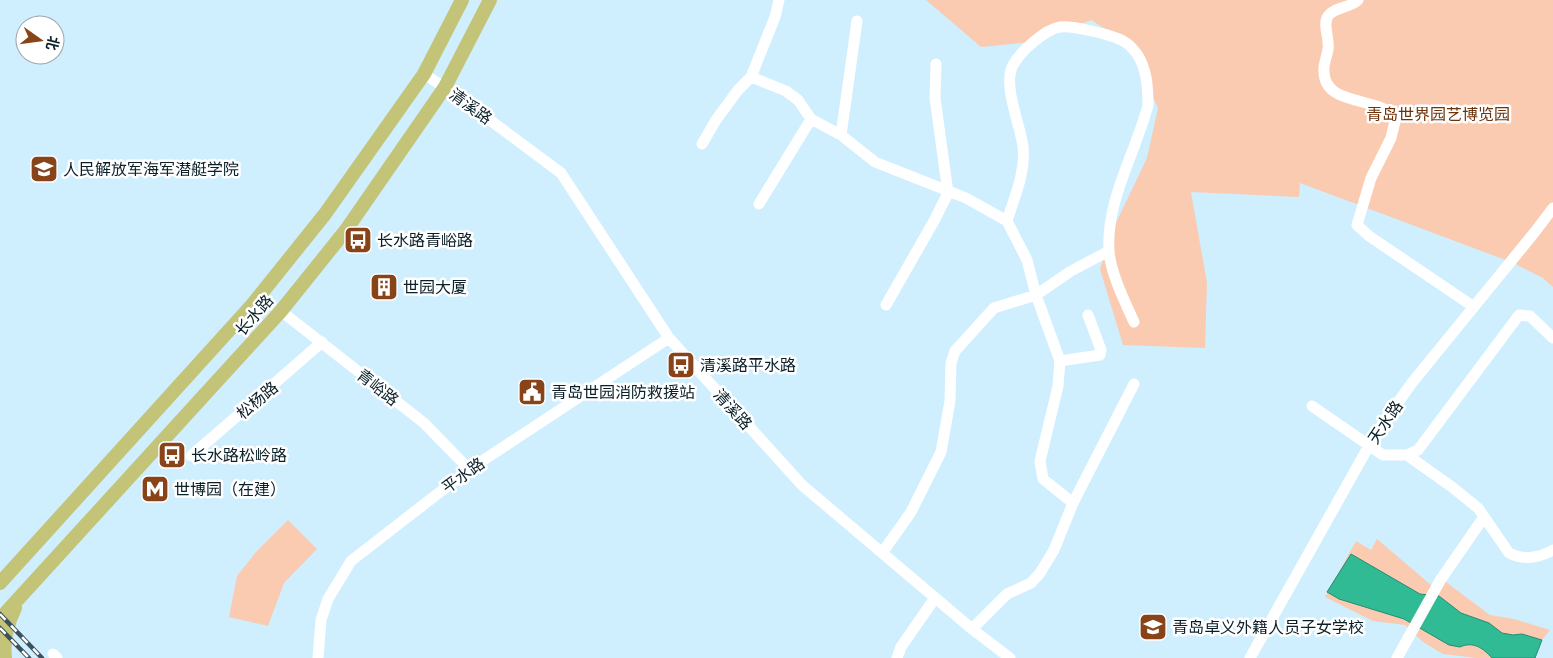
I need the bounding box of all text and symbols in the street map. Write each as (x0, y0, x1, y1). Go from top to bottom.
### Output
north arrow (15, 15, 65, 65)
text: 北 (42, 34, 64, 52)
street label: 清溪路 (445, 83, 497, 129)
park label: 青岛世界园艺博览园 (1366, 103, 1510, 125)
school or university icon: 人民解放军海军潜艇学院 (29, 154, 59, 184)
place label: 人民解放军海军潜艇学院 (63, 158, 239, 180)
bus stop icon: 长水路青峪路 (343, 225, 373, 255)
place label: 长水路青峪路 (377, 229, 473, 251)
building icon: 世园大厦 (369, 272, 399, 302)
place label: 世园大厦 (403, 276, 467, 298)
street label: 长水路 (230, 290, 278, 340)
bus stop icon: 清溪路平水路 (666, 350, 696, 380)
place label: 清溪路平水路 (700, 354, 796, 376)
street label: 青峪路 (352, 364, 404, 410)
street label: 松杨路 (232, 376, 282, 424)
public building icon: 青岛世园消防救援站 (517, 377, 547, 407)
place label: 青岛世园消防救援站 (551, 381, 695, 403)
street label: 清溪路 (709, 384, 757, 434)
street label: 天水路 (1362, 396, 1408, 448)
bus stop icon: 长水路松岭路 (157, 440, 187, 470)
place label: 长水路松岭路 (191, 444, 287, 466)
street label: 平水路 (437, 452, 489, 498)
metro station icon: 世博园（在建） (140, 474, 170, 504)
place label: 世博园（在建） (174, 478, 286, 500)
school or university icon: 青岛卓义外籍人员子女学校 (1138, 612, 1168, 642)
place label: 青岛卓义外籍人员子女学校 (1172, 616, 1364, 638)

